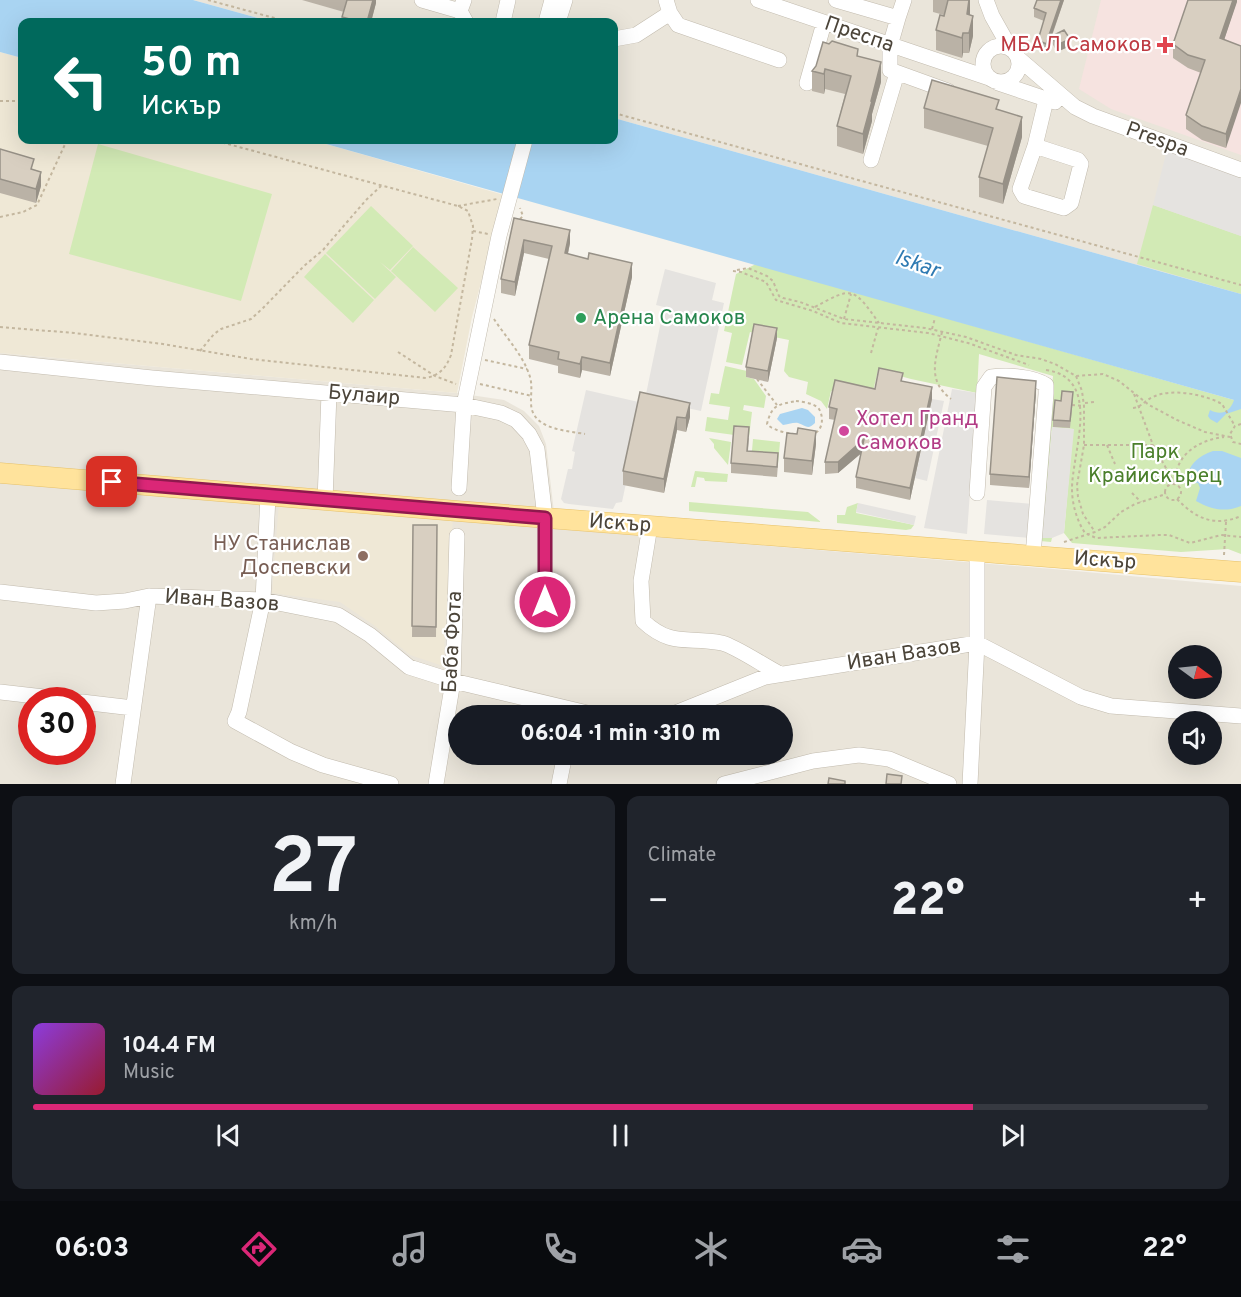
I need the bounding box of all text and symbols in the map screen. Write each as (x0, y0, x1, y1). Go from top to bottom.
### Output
street label: Преспа (821, 11, 897, 59)
place label: МБАЛ Самоков (1000, 32, 1152, 59)
marker: МБАЛ Самоков (1156, 36, 1174, 54)
text: 50 m (141, 38, 242, 91)
icon: left (42, 42, 120, 120)
text: Искър (141, 90, 221, 124)
street label: Prespa (1122, 116, 1192, 164)
water label: Iskar (891, 245, 945, 286)
place label: Арена Самоков (593, 305, 746, 332)
marker: Арена Самоков (574, 311, 588, 325)
street label: Булаир (327, 379, 401, 413)
place label: Хотел Гранд Самоков (856, 406, 979, 457)
marker: Хотел Гранд Самоков (837, 424, 851, 438)
park label: Парк Крайискърец (1088, 439, 1222, 490)
pin (86, 456, 137, 507)
icon: arrive (95, 465, 128, 498)
street label: Искър (588, 508, 652, 540)
place label: НУ Станислав Доспевски (213, 531, 351, 582)
street label: Искър (1073, 545, 1137, 577)
marker: НУ Станислав Доспевски (356, 549, 370, 563)
position arrow (513, 570, 577, 634)
street label: Иван Вазов (164, 584, 280, 618)
street label: Баба Фота (437, 590, 469, 694)
street label: Иван Вазов (845, 633, 963, 677)
north arrow (1168, 645, 1222, 699)
map controls (1168, 645, 1222, 765)
speed limit sign: 30 (18, 687, 96, 765)
button: sound (1168, 711, 1222, 765)
text: 06:04 · 1 min · 310 m (520, 721, 721, 748)
text: 27 (269, 822, 358, 921)
text: Climate (648, 843, 716, 869)
text: 22° (891, 874, 965, 931)
text: − (648, 882, 669, 924)
text: + (1187, 882, 1208, 924)
text: km/h (289, 911, 338, 937)
text: 104.4 FM (123, 1033, 216, 1060)
text: Music (123, 1060, 175, 1086)
icon: previous (212, 1119, 245, 1152)
icon: pause (604, 1119, 637, 1152)
icon: next (996, 1119, 1029, 1152)
icon: directions (238, 1228, 280, 1270)
icon: music (389, 1228, 431, 1270)
icon: phone (539, 1228, 581, 1270)
icon: climate (690, 1228, 732, 1270)
icon: car (841, 1228, 883, 1270)
icon: filters (992, 1228, 1034, 1270)
text: 06:03 (54, 1232, 129, 1266)
text: 22° (1142, 1232, 1187, 1266)

